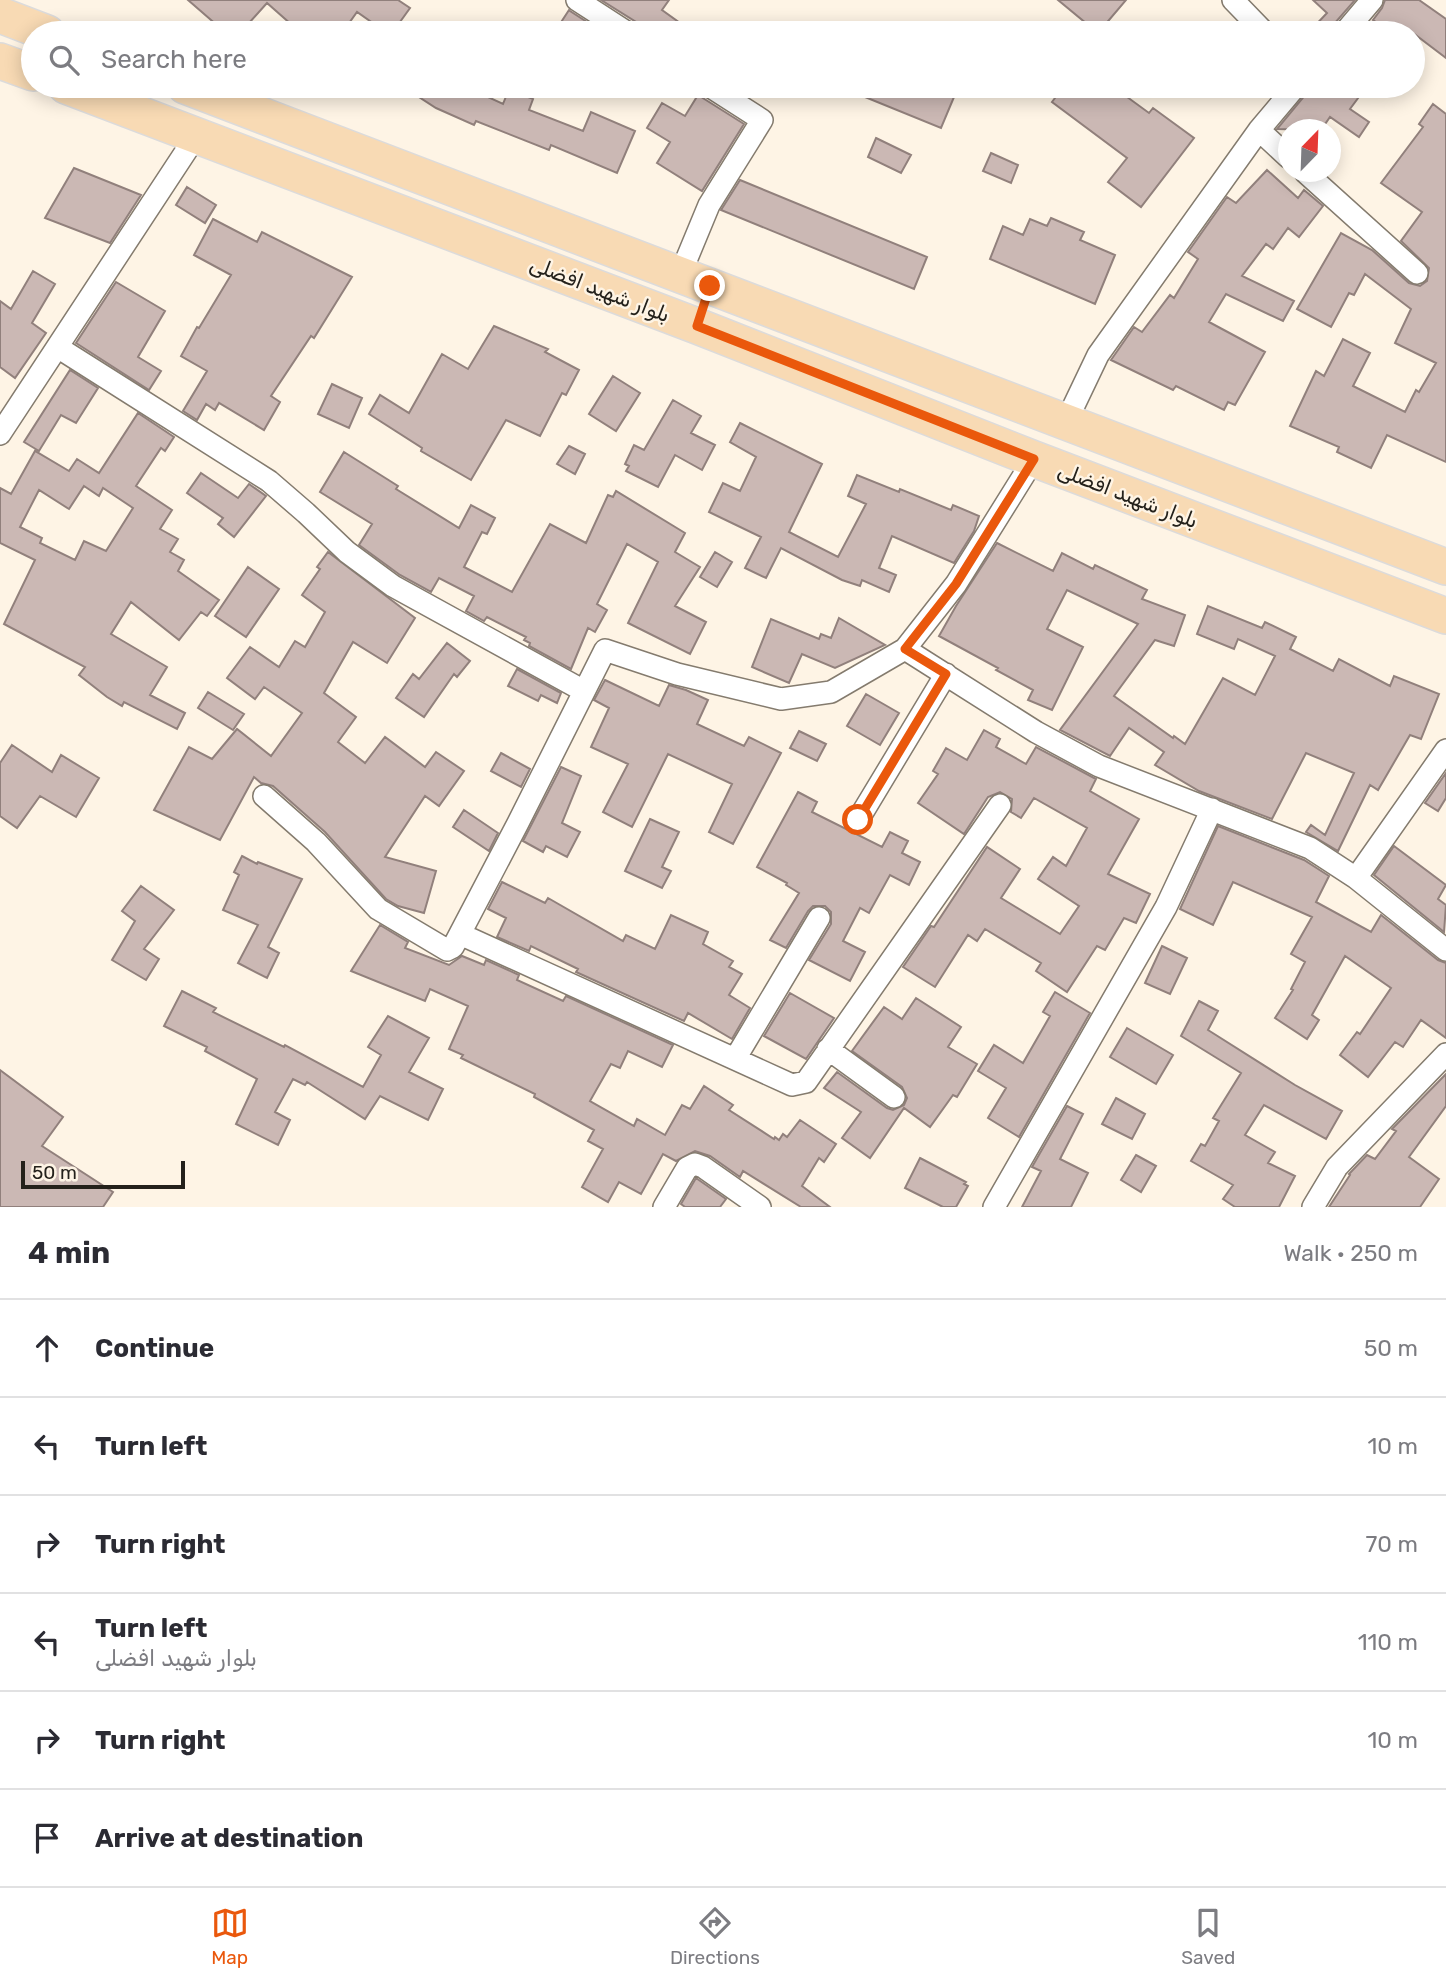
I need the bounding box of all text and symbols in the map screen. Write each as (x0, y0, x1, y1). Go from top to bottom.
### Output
search box (21, 21, 1425, 98)
icon: search (45, 41, 83, 79)
text: Search here (101, 44, 247, 75)
north arrow (1278, 119, 1341, 182)
street label: بلوار شهید افضلی (526, 251, 674, 327)
route end (694, 270, 725, 301)
street label: بلوار شهید افضلی (1054, 457, 1202, 533)
route start (842, 804, 873, 835)
scale bar (21, 1158, 186, 1190)
text: 50 m (32, 1161, 77, 1184)
text: 4 min (28, 1235, 110, 1271)
text: Walk · 250 m (1283, 1239, 1418, 1267)
icon: ahead (28, 1329, 66, 1367)
text: Continue (95, 1333, 214, 1364)
text: 50 m (1364, 1334, 1418, 1362)
icon: left (28, 1427, 66, 1465)
text: Turn left (95, 1431, 207, 1462)
text: 10 m (1367, 1432, 1418, 1460)
icon: right (28, 1525, 66, 1563)
text: Turn right (95, 1529, 225, 1560)
text: 70 m (1366, 1530, 1418, 1558)
text: Turn left (95, 1613, 207, 1644)
icon: left (28, 1623, 66, 1661)
text: 110 m (1358, 1628, 1418, 1656)
text: بلوار شهید افضلی (95, 1644, 257, 1672)
icon: right (28, 1721, 66, 1759)
text: Turn right (95, 1725, 225, 1756)
text: 10 m (1367, 1726, 1418, 1754)
icon: arrive (28, 1819, 66, 1857)
text: Arrive at destination (95, 1823, 363, 1854)
tab: Map (211, 1904, 249, 1969)
tab: Directions (670, 1904, 760, 1969)
tab: Saved (1181, 1904, 1235, 1969)

